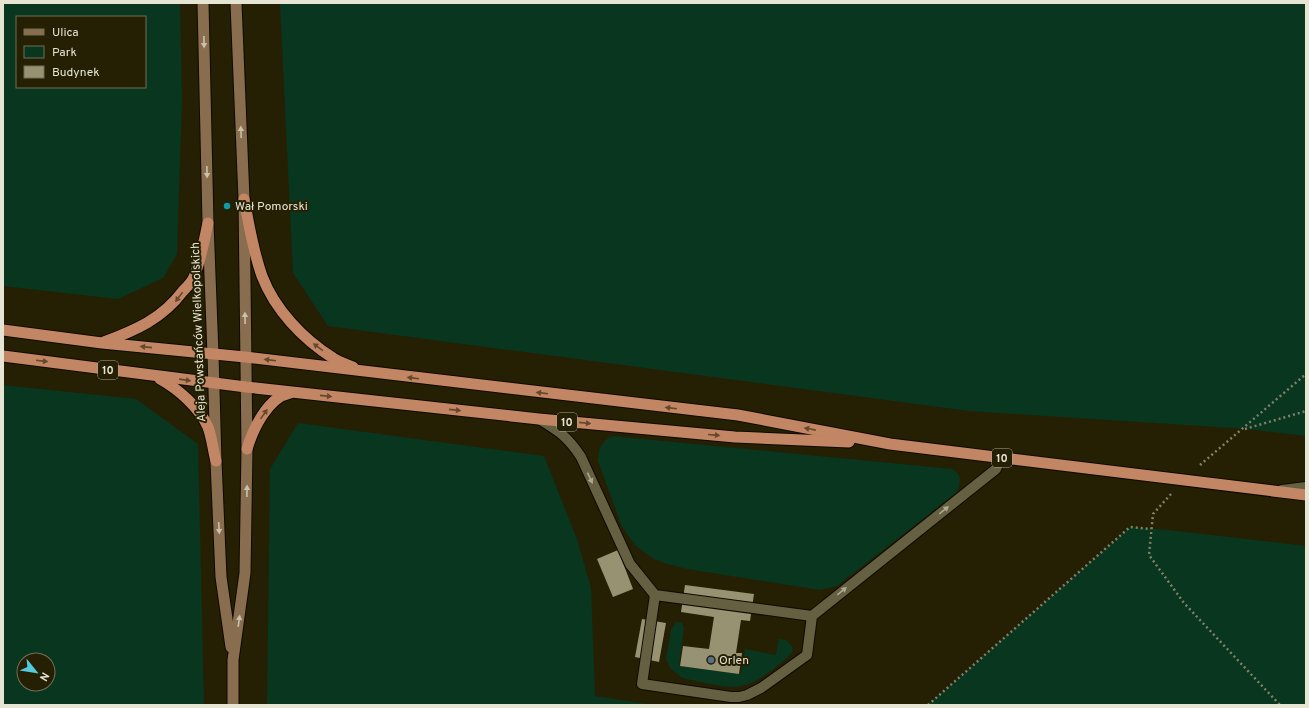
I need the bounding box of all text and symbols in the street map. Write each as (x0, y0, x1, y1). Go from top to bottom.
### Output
legend (16, 16, 146, 88)
text: Ulica (52, 25, 79, 41)
one-way arrow (201, 36, 207, 49)
text: Park (52, 45, 77, 61)
text: Budynek (52, 65, 100, 81)
one-way arrow (237, 126, 244, 138)
one-way arrow (203, 166, 210, 178)
place label: Wał Pomorski (235, 199, 308, 215)
marker: Wał Pomorski (222, 201, 232, 211)
street label: Aleja Powstańców Wielkopolskich (188, 242, 210, 422)
one-way arrow (175, 292, 183, 303)
one-way arrow (242, 311, 248, 324)
one-way arrow (312, 343, 323, 351)
one-way arrow (140, 344, 153, 350)
one-way arrow (264, 357, 276, 363)
one-way arrow (36, 358, 48, 364)
road number: 10 (98, 361, 118, 379)
one-way arrow (407, 375, 419, 381)
one-way arrow (178, 376, 191, 383)
one-way arrow (536, 390, 548, 396)
one-way arrow (320, 392, 332, 399)
one-way arrow (665, 405, 677, 411)
one-way arrow (449, 407, 462, 413)
one-way arrow (260, 408, 268, 419)
road number: 10 (557, 413, 577, 431)
one-way arrow (579, 420, 591, 427)
one-way arrow (804, 426, 817, 432)
one-way arrow (708, 432, 720, 439)
road number: 10 (992, 449, 1012, 467)
one-way arrow (588, 473, 594, 485)
one-way arrow (244, 484, 250, 497)
one-way arrow (938, 506, 949, 515)
one-way arrow (216, 522, 222, 535)
one-way arrow (837, 587, 848, 596)
one-way arrow (236, 615, 242, 627)
north arrow (16, 652, 56, 692)
place label: Orlen (719, 653, 749, 669)
marker: Orlen (706, 655, 716, 665)
text: N (36, 670, 52, 683)

